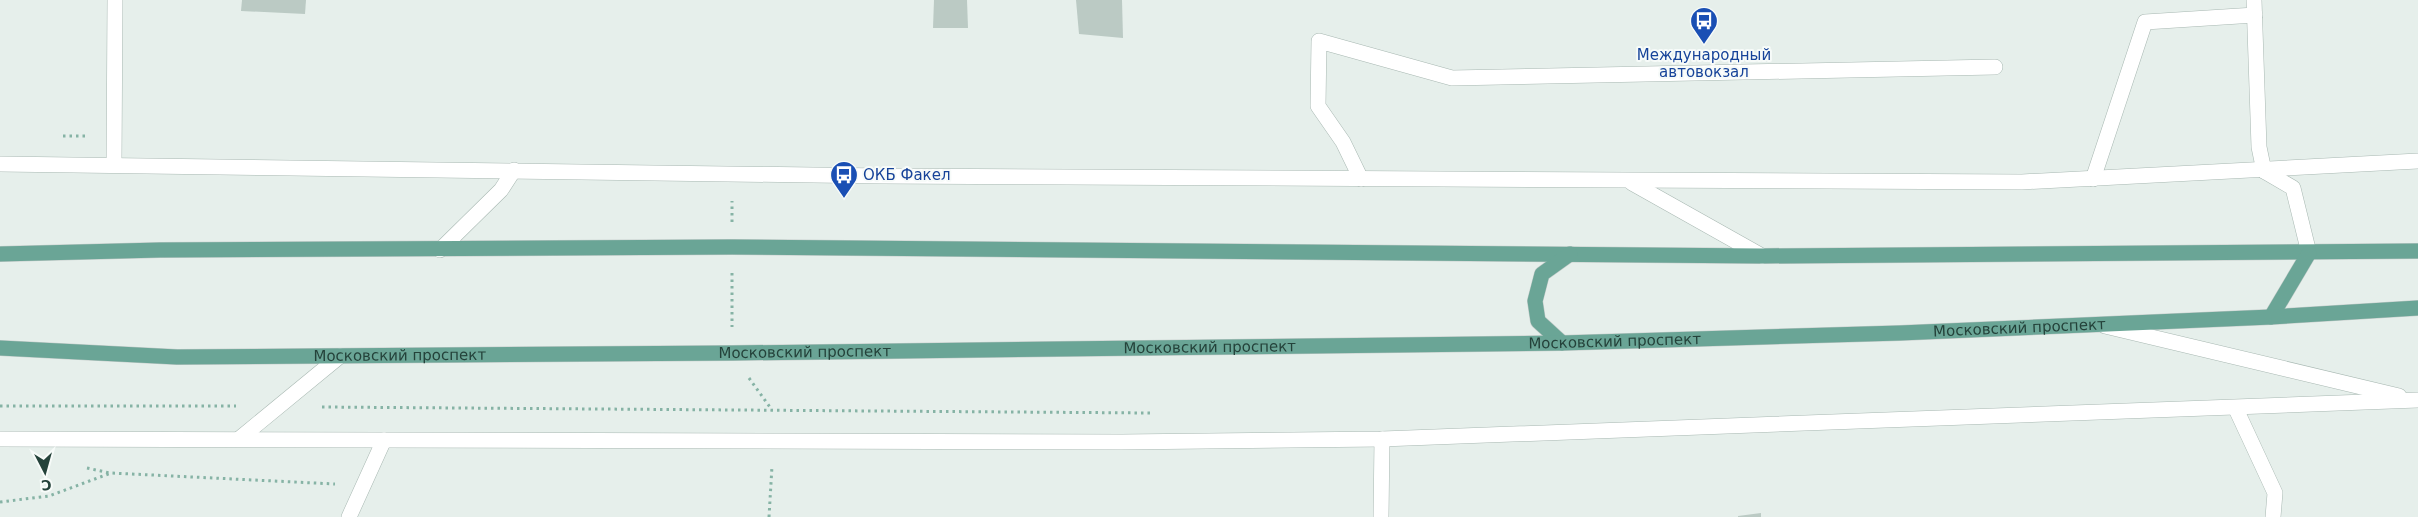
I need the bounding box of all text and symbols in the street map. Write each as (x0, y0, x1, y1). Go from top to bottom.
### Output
bus stop icon: Международный автовокзал (1689, 6, 1719, 45)
place label: Международный автовокзал (1637, 46, 1771, 81)
bus stop icon: ОКБ Факел (829, 160, 859, 199)
place label: ОКБ Факел (863, 166, 951, 184)
street label: Московский проспект (1933, 315, 2106, 341)
street label: Московский проспект (1528, 330, 1702, 352)
street label: Московский проспект (1123, 337, 1296, 357)
street label: Московский проспект (718, 342, 891, 362)
street label: Московский проспект (313, 346, 486, 365)
north arrow (20, 447, 70, 497)
text: С (40, 476, 52, 493)

